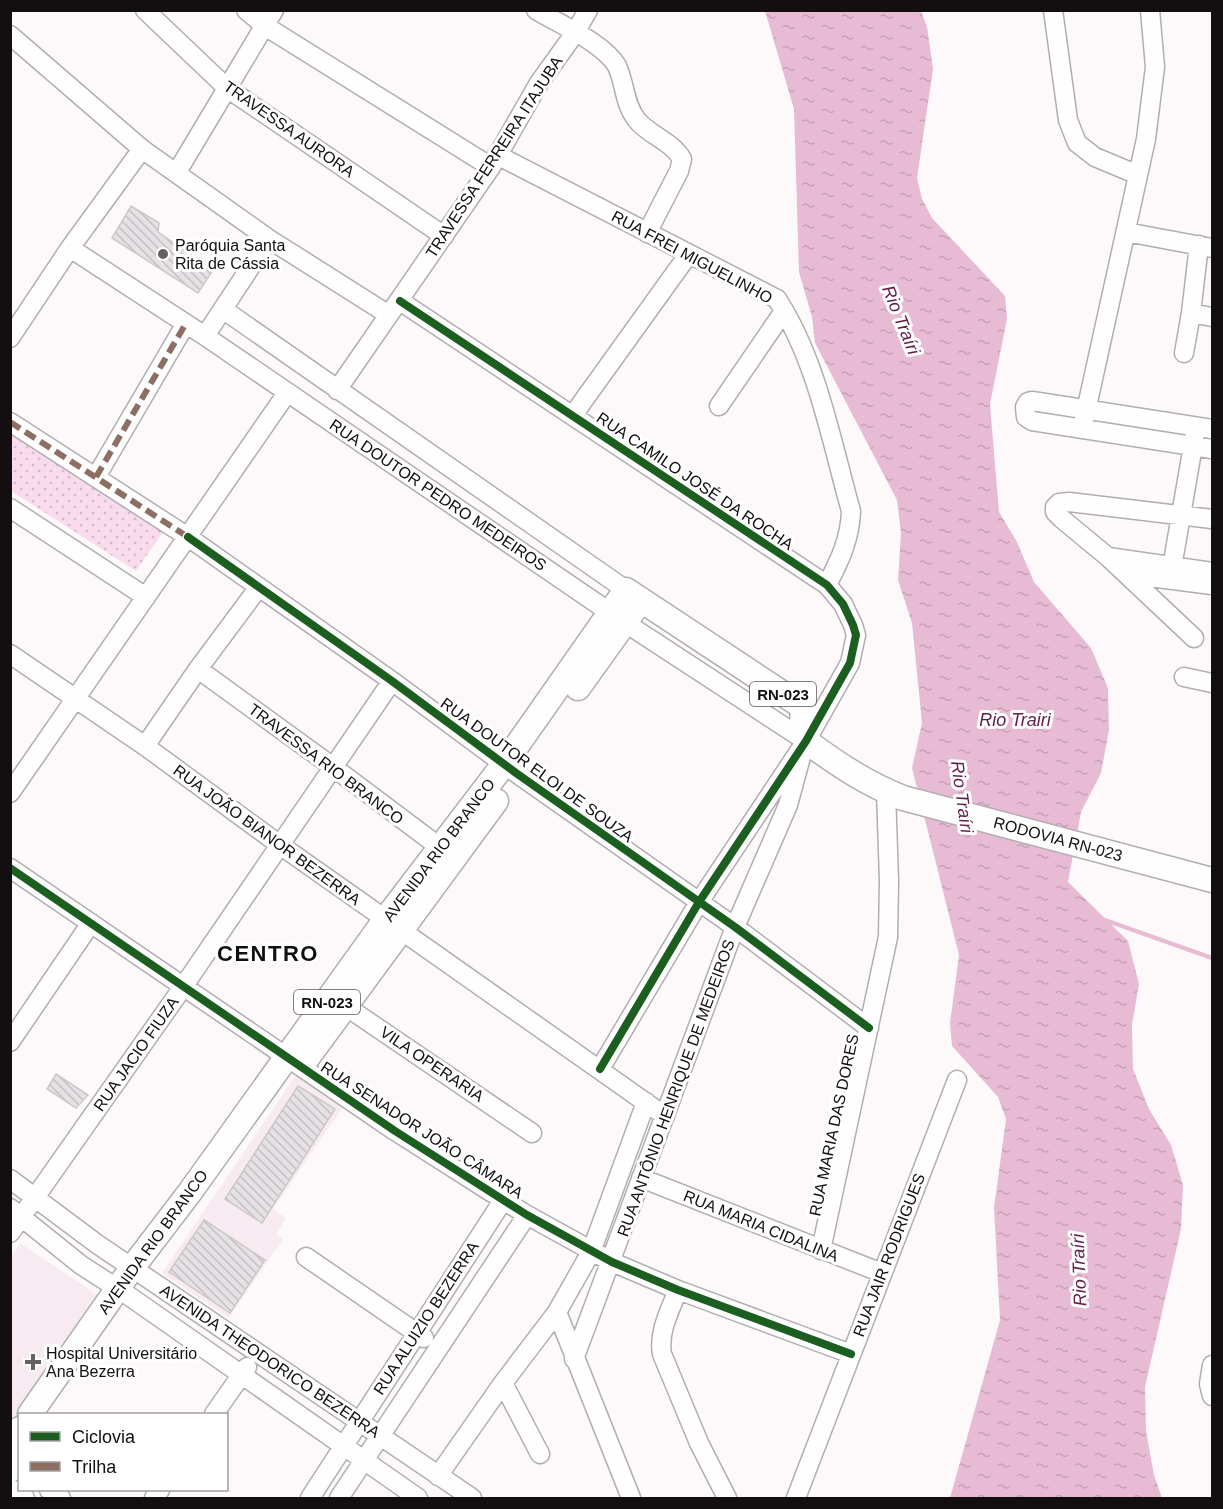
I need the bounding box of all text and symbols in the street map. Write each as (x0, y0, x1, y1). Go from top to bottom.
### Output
street label: TRAVESSA FERREIRA ITAJUBA (422, 53, 566, 261)
street label: TRAVESSA AURORA (221, 77, 358, 181)
street label: RUA FREI MIGUELINHO (609, 207, 775, 307)
place label: Paróquia Santa Rita de Cássia (175, 237, 285, 272)
marker: Paróquia Santa Rita de Cássia (156, 247, 170, 261)
water label: Rio Traíri (878, 283, 924, 358)
street label: RUA CAMILO JOSÉ DA ROCHA (594, 408, 797, 553)
street label: RUA DOUTOR PEDRO MEDEIROS (327, 416, 549, 574)
road number: RN-023 (750, 682, 816, 706)
street label: RUA DOUTOR ELOI DE SOUZA (438, 694, 637, 846)
street label: TRAVESSA RIO BRANCO (245, 700, 407, 828)
water label: Rio Trairi (979, 710, 1052, 730)
street label: RUA JOÃO BIANOR BEZERRA (170, 760, 365, 909)
water label: Rio Traíri (947, 760, 977, 835)
street label: AVENIDA RIO BRANCO (380, 775, 498, 925)
street label: RODOVIA RN-023 (992, 814, 1124, 864)
street label: RUA ANTÔNIO HENRIQUE DE MEDEIROS (613, 937, 738, 1239)
district label: CENTRO (217, 941, 319, 966)
road number: RN-023 (294, 990, 360, 1014)
street label: RUA JACIO FIUZA (90, 994, 182, 1114)
street label: VILA OPERARIA (377, 1023, 487, 1105)
street label: RUA MARIA DAS DORES (806, 1032, 862, 1218)
street label: RUA SENADOR JOÃO CÂMARA (318, 1057, 528, 1202)
street label: AVENIDA RIO BRANCO (95, 1167, 211, 1317)
street label: RUA JAIR RODRIGUES (850, 1171, 928, 1339)
street label: RUA MARIA CIDALINA (681, 1187, 841, 1265)
water label: Rio Traíri (1068, 1232, 1090, 1307)
street label: RUA ALUIZIO BEZERRA (370, 1238, 482, 1398)
street label: AVENIDA THEODORICO BEZERRA (157, 1281, 383, 1441)
place label: Hospital Universitário Ana Bezerra (46, 1345, 197, 1380)
marker: Hospital Universitário Ana Bezerra (24, 1353, 42, 1371)
legend (18, 1413, 228, 1491)
text: Ciclovia (72, 1427, 136, 1447)
text: Trilha (72, 1457, 117, 1477)

